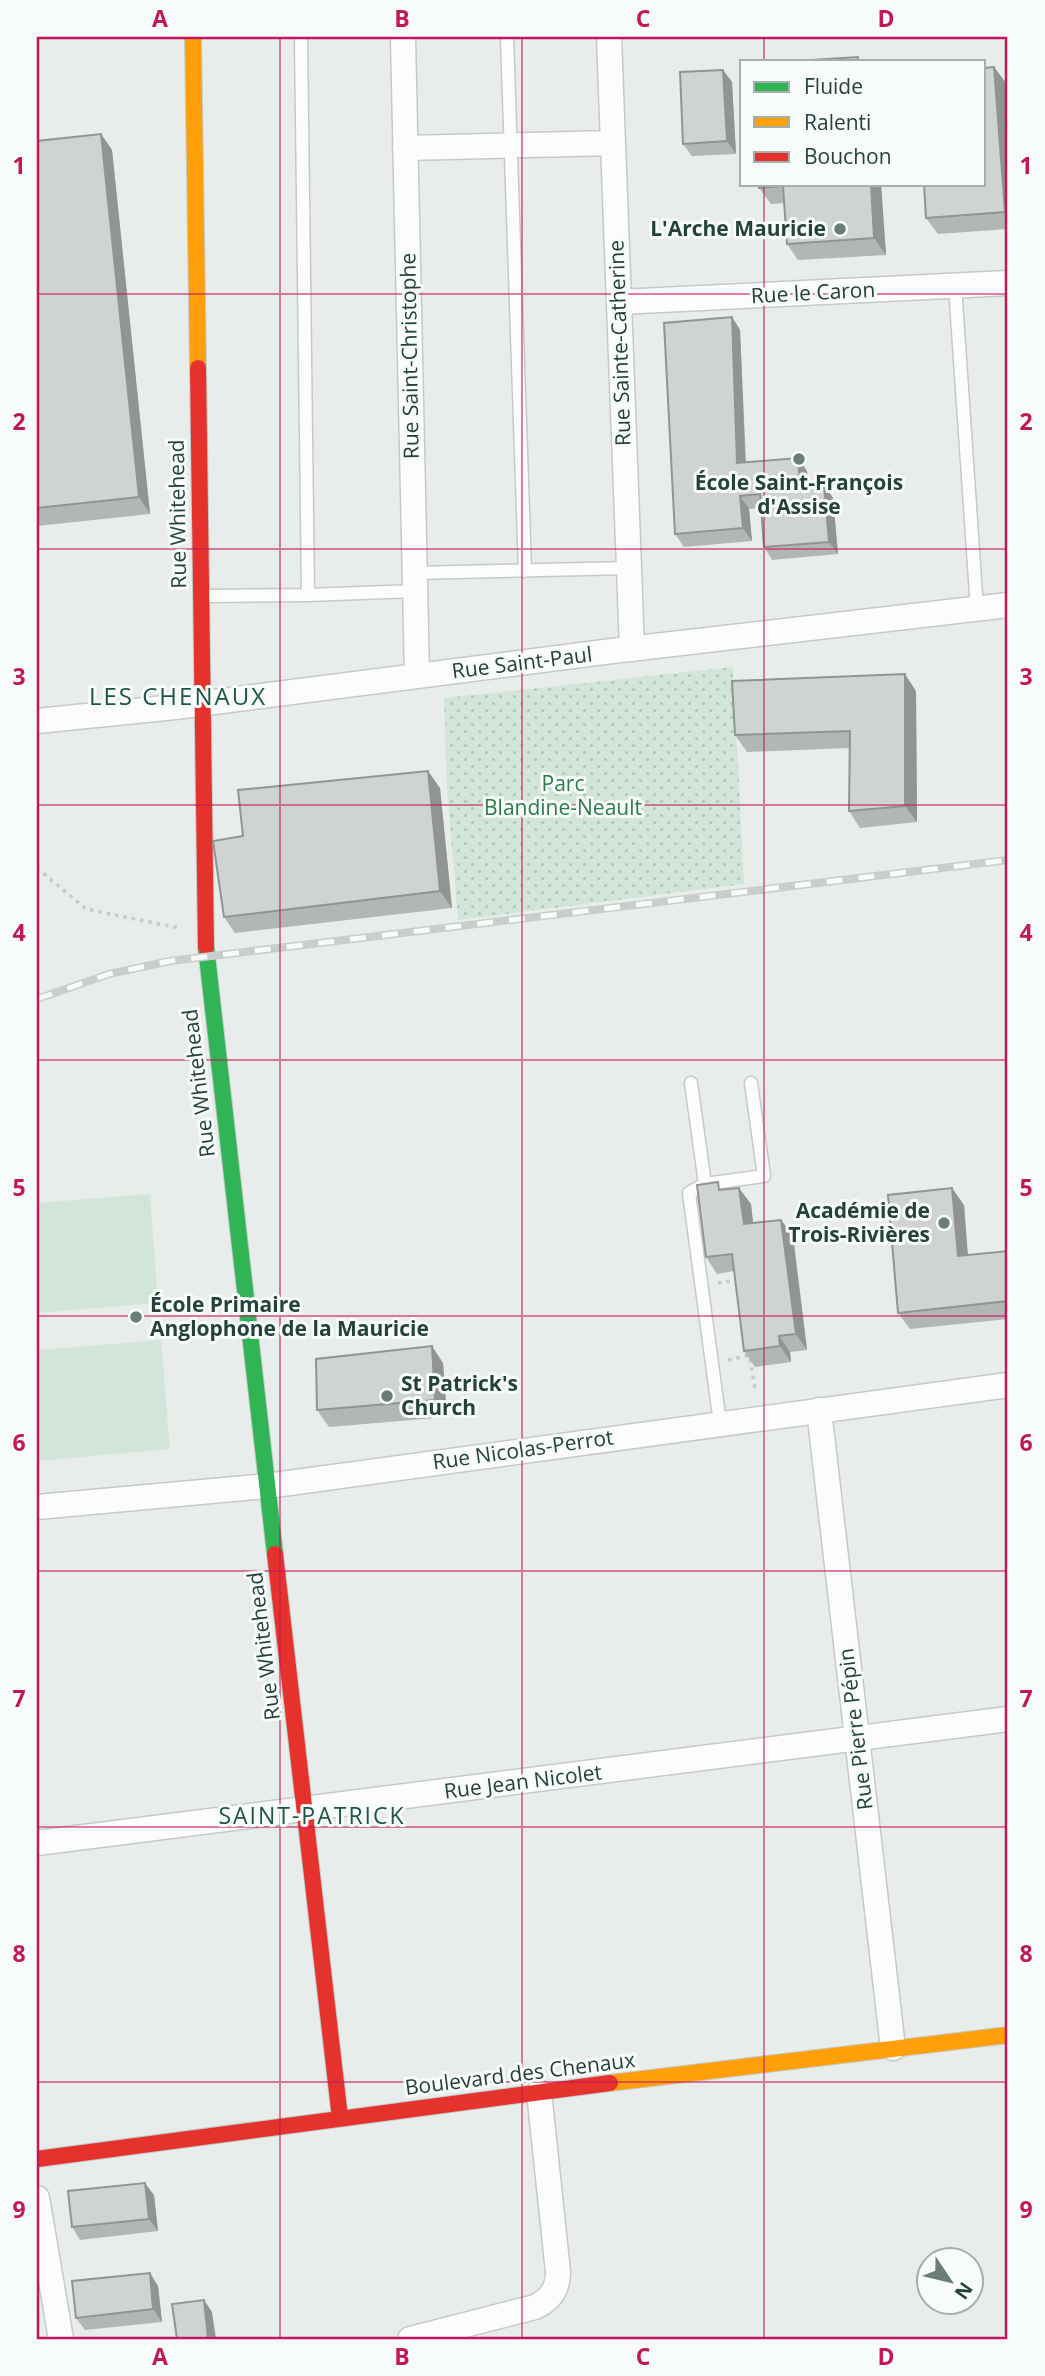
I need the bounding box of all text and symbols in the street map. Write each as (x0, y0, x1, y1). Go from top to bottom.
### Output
text: A (152, 2, 168, 34)
text: B (394, 2, 410, 34)
text: C (636, 2, 650, 34)
text: D (877, 2, 895, 34)
legend (740, 60, 986, 186)
text: Fluide (804, 72, 863, 100)
text: Ralenti (804, 108, 871, 136)
text: Bouchon (804, 142, 892, 170)
text: 1 (12, 149, 26, 181)
text: 1 (1019, 149, 1033, 181)
place label: L'Arche Mauricie (650, 214, 826, 242)
marker: L'Arche Mauricie (832, 221, 848, 237)
street label: Rue Sainte-Catherine (601, 240, 637, 447)
street label: Rue Saint-Christophe (393, 253, 425, 459)
street label: Rue le Caron (750, 275, 876, 309)
text: 2 (12, 405, 26, 437)
text: 2 (1019, 405, 1033, 437)
street label: Rue Whitehead (162, 439, 192, 589)
marker: École Saint-François d'Assise (791, 451, 807, 467)
place label: École Saint-François d'Assise (695, 468, 903, 520)
street label: Rue Saint-Paul (450, 640, 594, 685)
text: 3 (12, 660, 26, 692)
text: 3 (1019, 660, 1033, 692)
district label: LES CHENAUX (89, 679, 267, 712)
park label: Parc Blandine-Neault (484, 769, 642, 821)
text: 4 (12, 916, 26, 948)
text: 4 (1019, 916, 1033, 948)
street label: Rue Whitehead (175, 1007, 221, 1159)
text: 5 (12, 1171, 26, 1203)
text: 5 (1019, 1171, 1033, 1203)
place label: Académie de Trois-Rivières (788, 1196, 930, 1248)
marker: Académie de Trois-Rivières (936, 1215, 952, 1231)
place label: École Primaire Anglophone de la Mauricie (150, 1290, 429, 1342)
marker: École Primaire Anglophone de la Mauricie (128, 1309, 144, 1325)
place label: St Patrick's Church (401, 1369, 518, 1421)
marker: St Patrick's Church (379, 1388, 395, 1404)
street label: Rue Nicolas-Perrot (431, 1422, 615, 1476)
text: 6 (12, 1426, 26, 1458)
text: 6 (1019, 1426, 1033, 1458)
street label: Rue Whitehead (240, 1570, 286, 1722)
street label: Rue Pierre Pépin (831, 1647, 879, 1812)
text: 7 (12, 1682, 26, 1714)
text: 7 (1019, 1682, 1033, 1714)
street label: Rue Jean Nicolet (442, 1757, 603, 1805)
district label: SAINT-PATRICK (218, 1799, 406, 1831)
text: 8 (12, 1937, 26, 1969)
text: 8 (1019, 1937, 1033, 1969)
street label: Boulevard des Chenaux (403, 2045, 637, 2101)
text: 9 (12, 2193, 26, 2225)
text: 9 (1019, 2193, 1033, 2225)
north arrow (916, 2246, 986, 2316)
text: N (949, 2277, 979, 2305)
text: A (152, 2340, 168, 2372)
text: B (394, 2340, 410, 2372)
text: C (636, 2340, 650, 2372)
text: D (877, 2340, 895, 2372)

